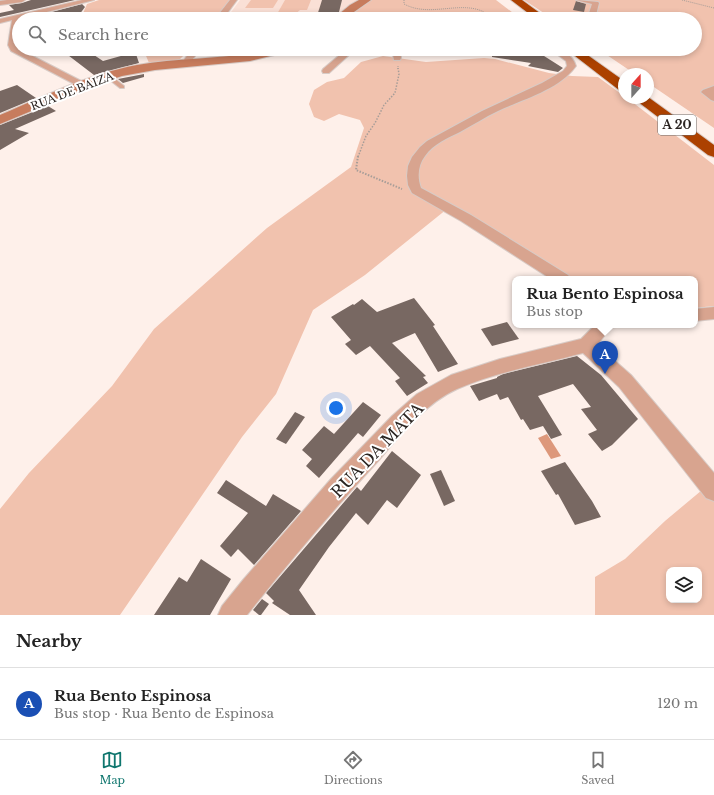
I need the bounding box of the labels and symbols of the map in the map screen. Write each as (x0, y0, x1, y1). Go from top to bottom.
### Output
north arrow (618, 68, 654, 104)
street label: RUA DE BAIZA (29, 69, 116, 113)
road number: A 20 (658, 115, 696, 135)
pin: A (592, 341, 618, 374)
your location (326, 398, 346, 418)
street label: RUA DA MATA (327, 398, 428, 502)

